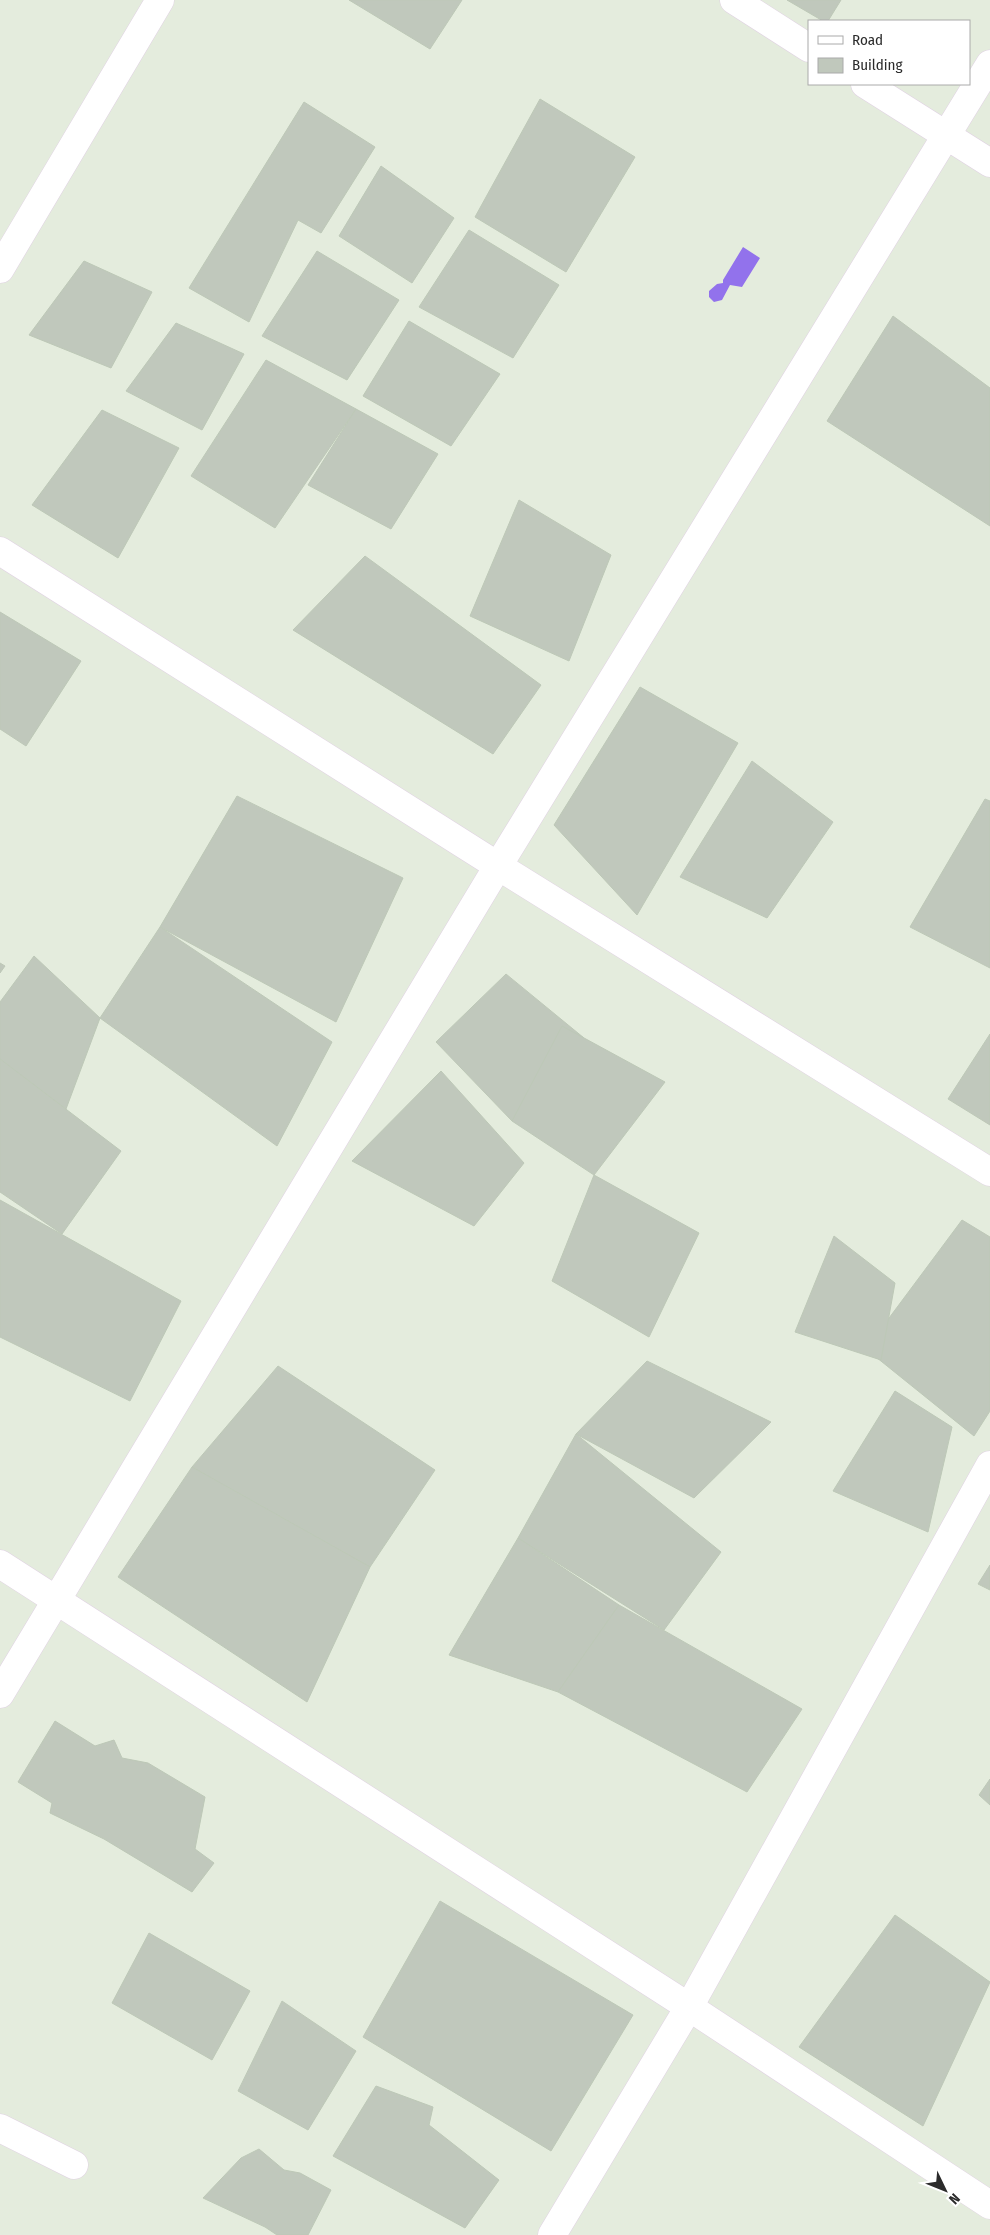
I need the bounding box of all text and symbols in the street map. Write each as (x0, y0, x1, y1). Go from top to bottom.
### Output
legend (808, 20, 970, 85)
text: Road (852, 31, 883, 49)
text: Building (852, 56, 903, 74)
north arrow (920, 2165, 970, 2215)
text: N (945, 2190, 963, 2207)

